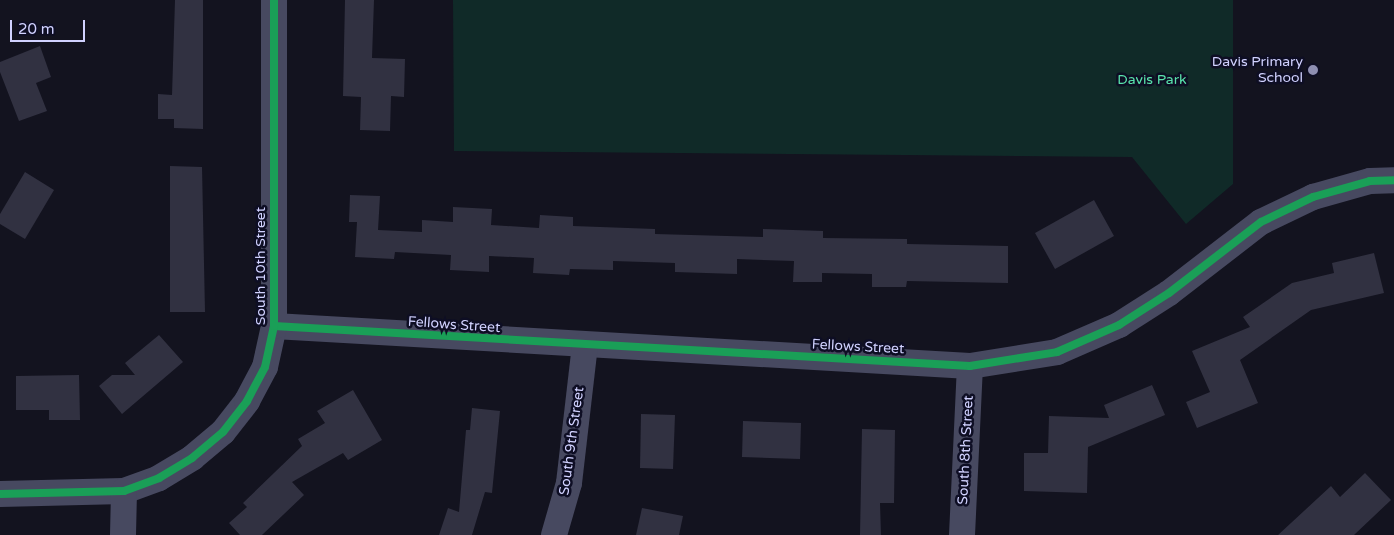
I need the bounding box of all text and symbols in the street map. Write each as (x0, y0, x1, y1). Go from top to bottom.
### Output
scale bar (12, 10, 88, 42)
text: 20 m (18, 20, 55, 38)
place label: Davis Primary School (1212, 54, 1303, 86)
marker: Davis Primary School (1307, 64, 1319, 76)
park label: Davis Park (1117, 72, 1187, 88)
street label: South 10th Street (253, 207, 269, 325)
street label: Fellows Street (407, 313, 501, 337)
street label: Fellows Street (811, 336, 905, 358)
street label: South 9th Street (556, 386, 588, 496)
street label: South 8th Street (955, 395, 977, 505)

